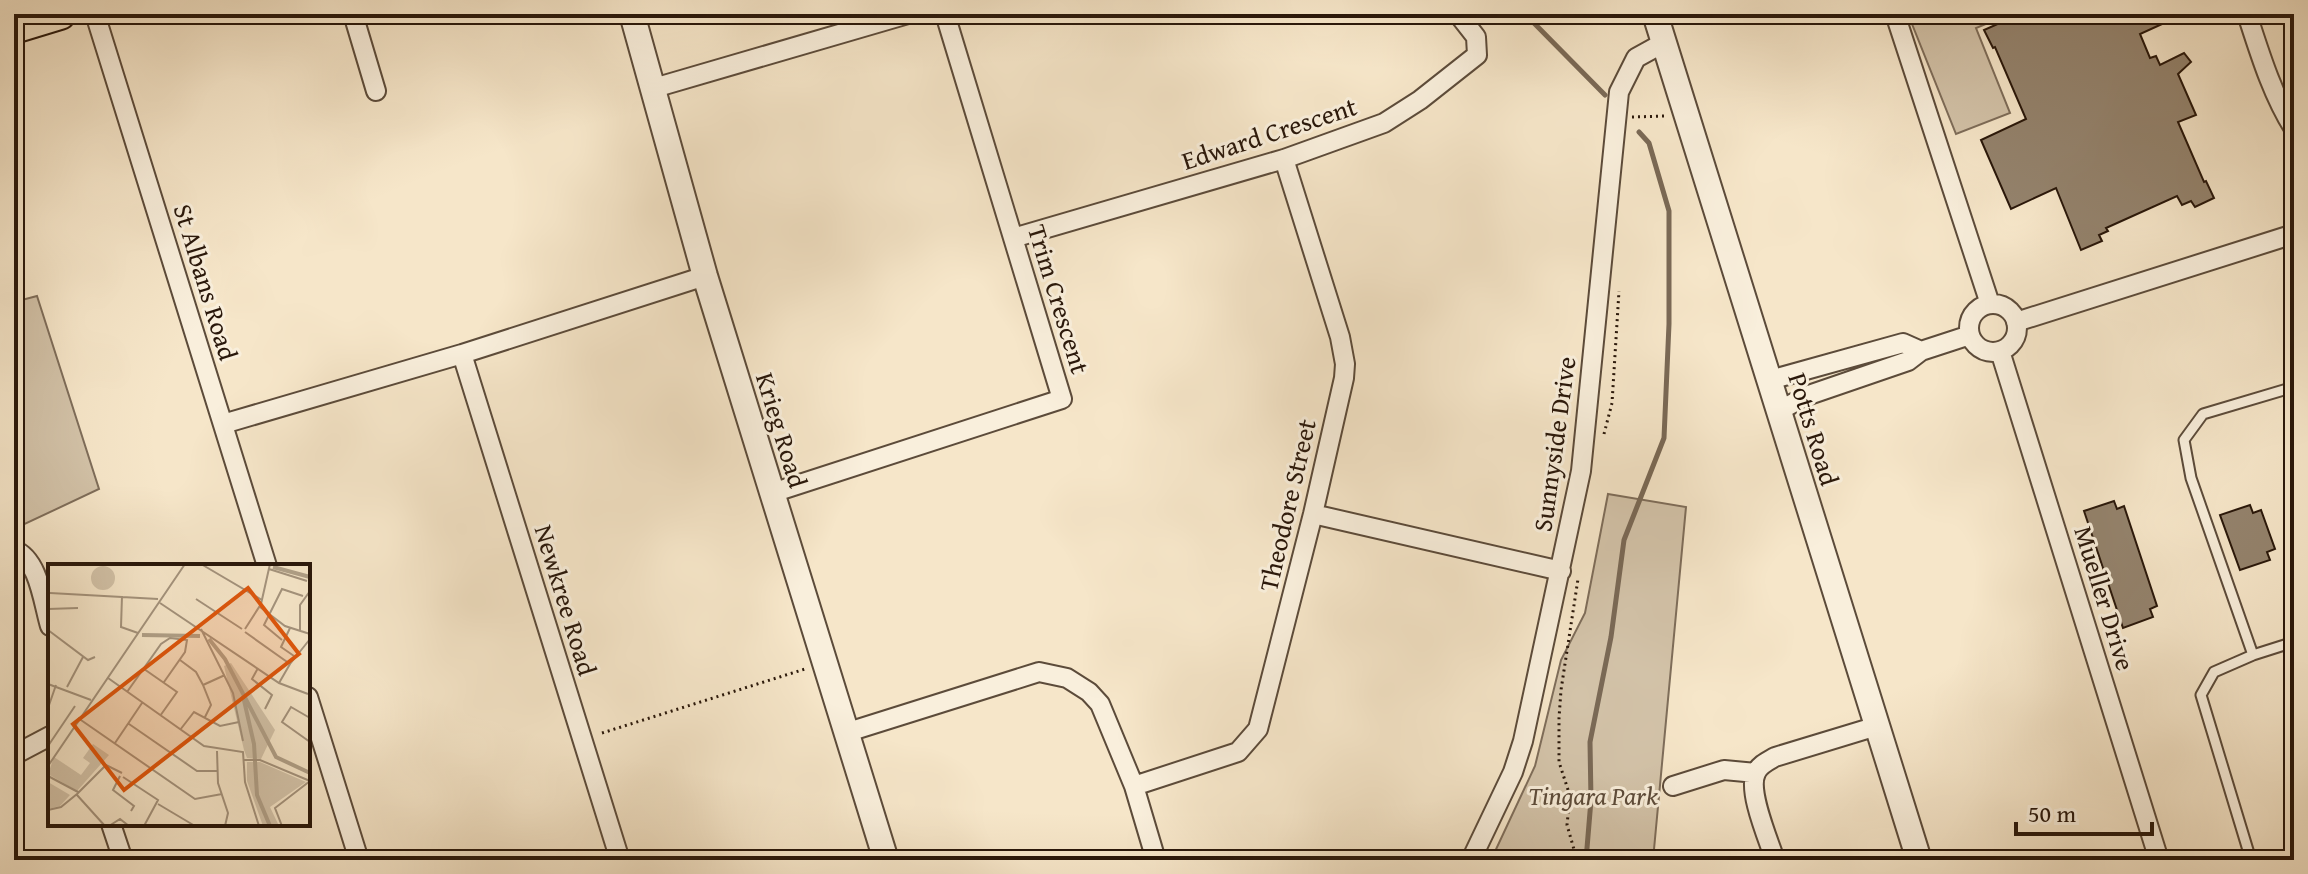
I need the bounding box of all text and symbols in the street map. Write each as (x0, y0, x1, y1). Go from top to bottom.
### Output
street label: Edward Crescent (1176, 86, 1362, 180)
street label: St Albans Road (164, 199, 248, 365)
street label: Trim Crescent (1018, 220, 1100, 378)
street label: Sunnyside Drive (1522, 354, 1586, 534)
street label: Krieg Road (746, 368, 818, 493)
street label: Potts Road (1778, 368, 1850, 490)
street label: Theodore Street (1248, 415, 1326, 595)
street label: Newkree Road (525, 520, 607, 680)
street label: Mueller Drive (2065, 521, 2145, 675)
inset map (48, 564, 310, 826)
park label: Tingara Park (1528, 776, 1658, 815)
scale bar (2016, 786, 2152, 836)
text: 50 m (2028, 796, 2076, 831)

